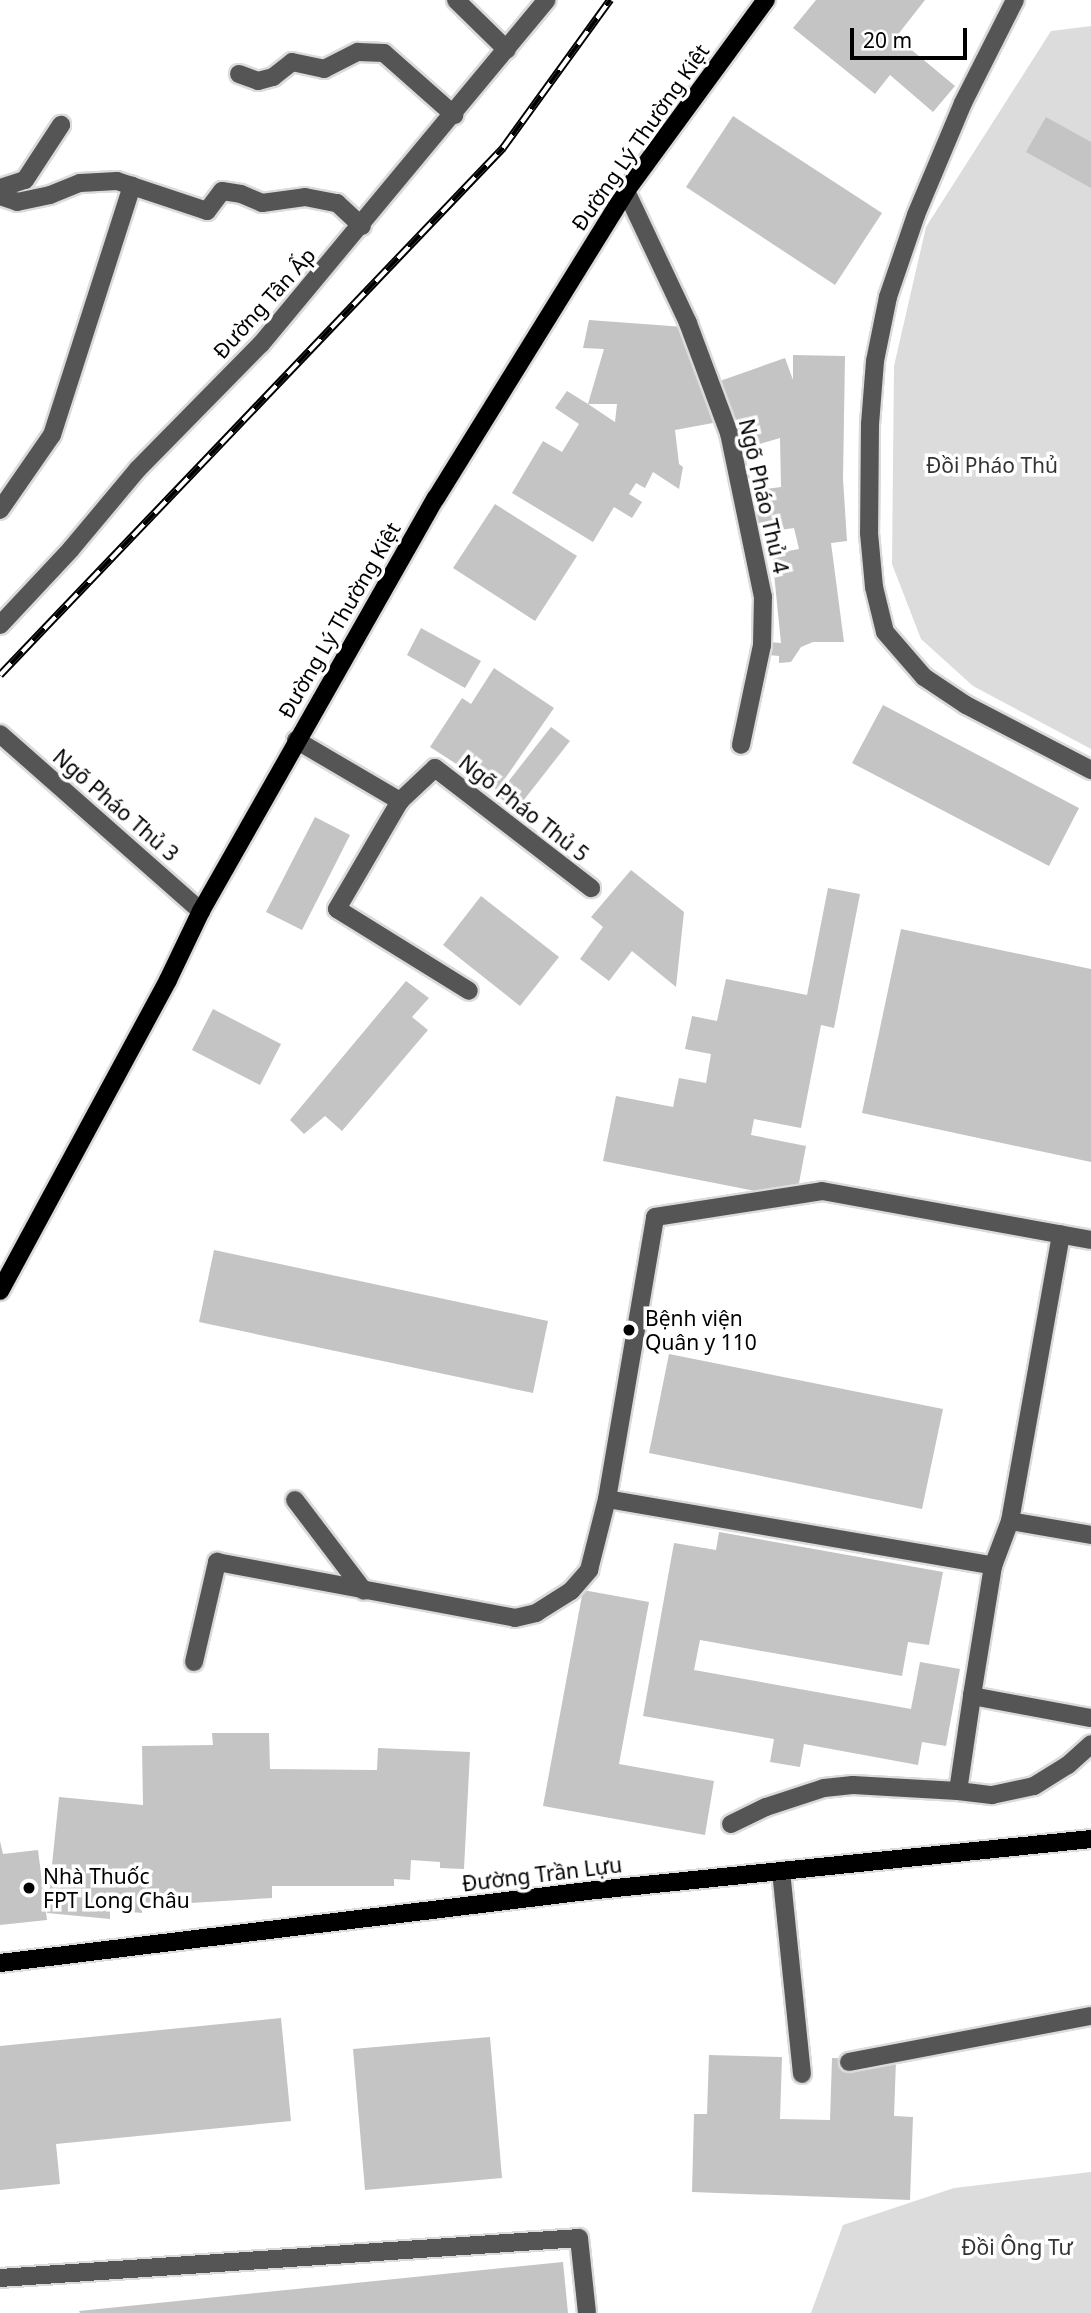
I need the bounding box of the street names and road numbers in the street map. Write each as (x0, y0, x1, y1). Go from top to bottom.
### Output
street label: Đường Lý Thường Kiệt (566, 39, 714, 235)
street label: Đường Tân Ấp (208, 242, 320, 364)
street label: Ngõ Pháo Thủ 4 (734, 416, 794, 576)
street label: Đường Lý Thường Kiệt (273, 518, 405, 722)
street label: Ngõ Pháo Thủ 3 (48, 744, 184, 866)
street label: Ngõ Pháo Thủ 5 (454, 750, 594, 866)
street label: Đường Trần Lựu (461, 1852, 623, 1896)

